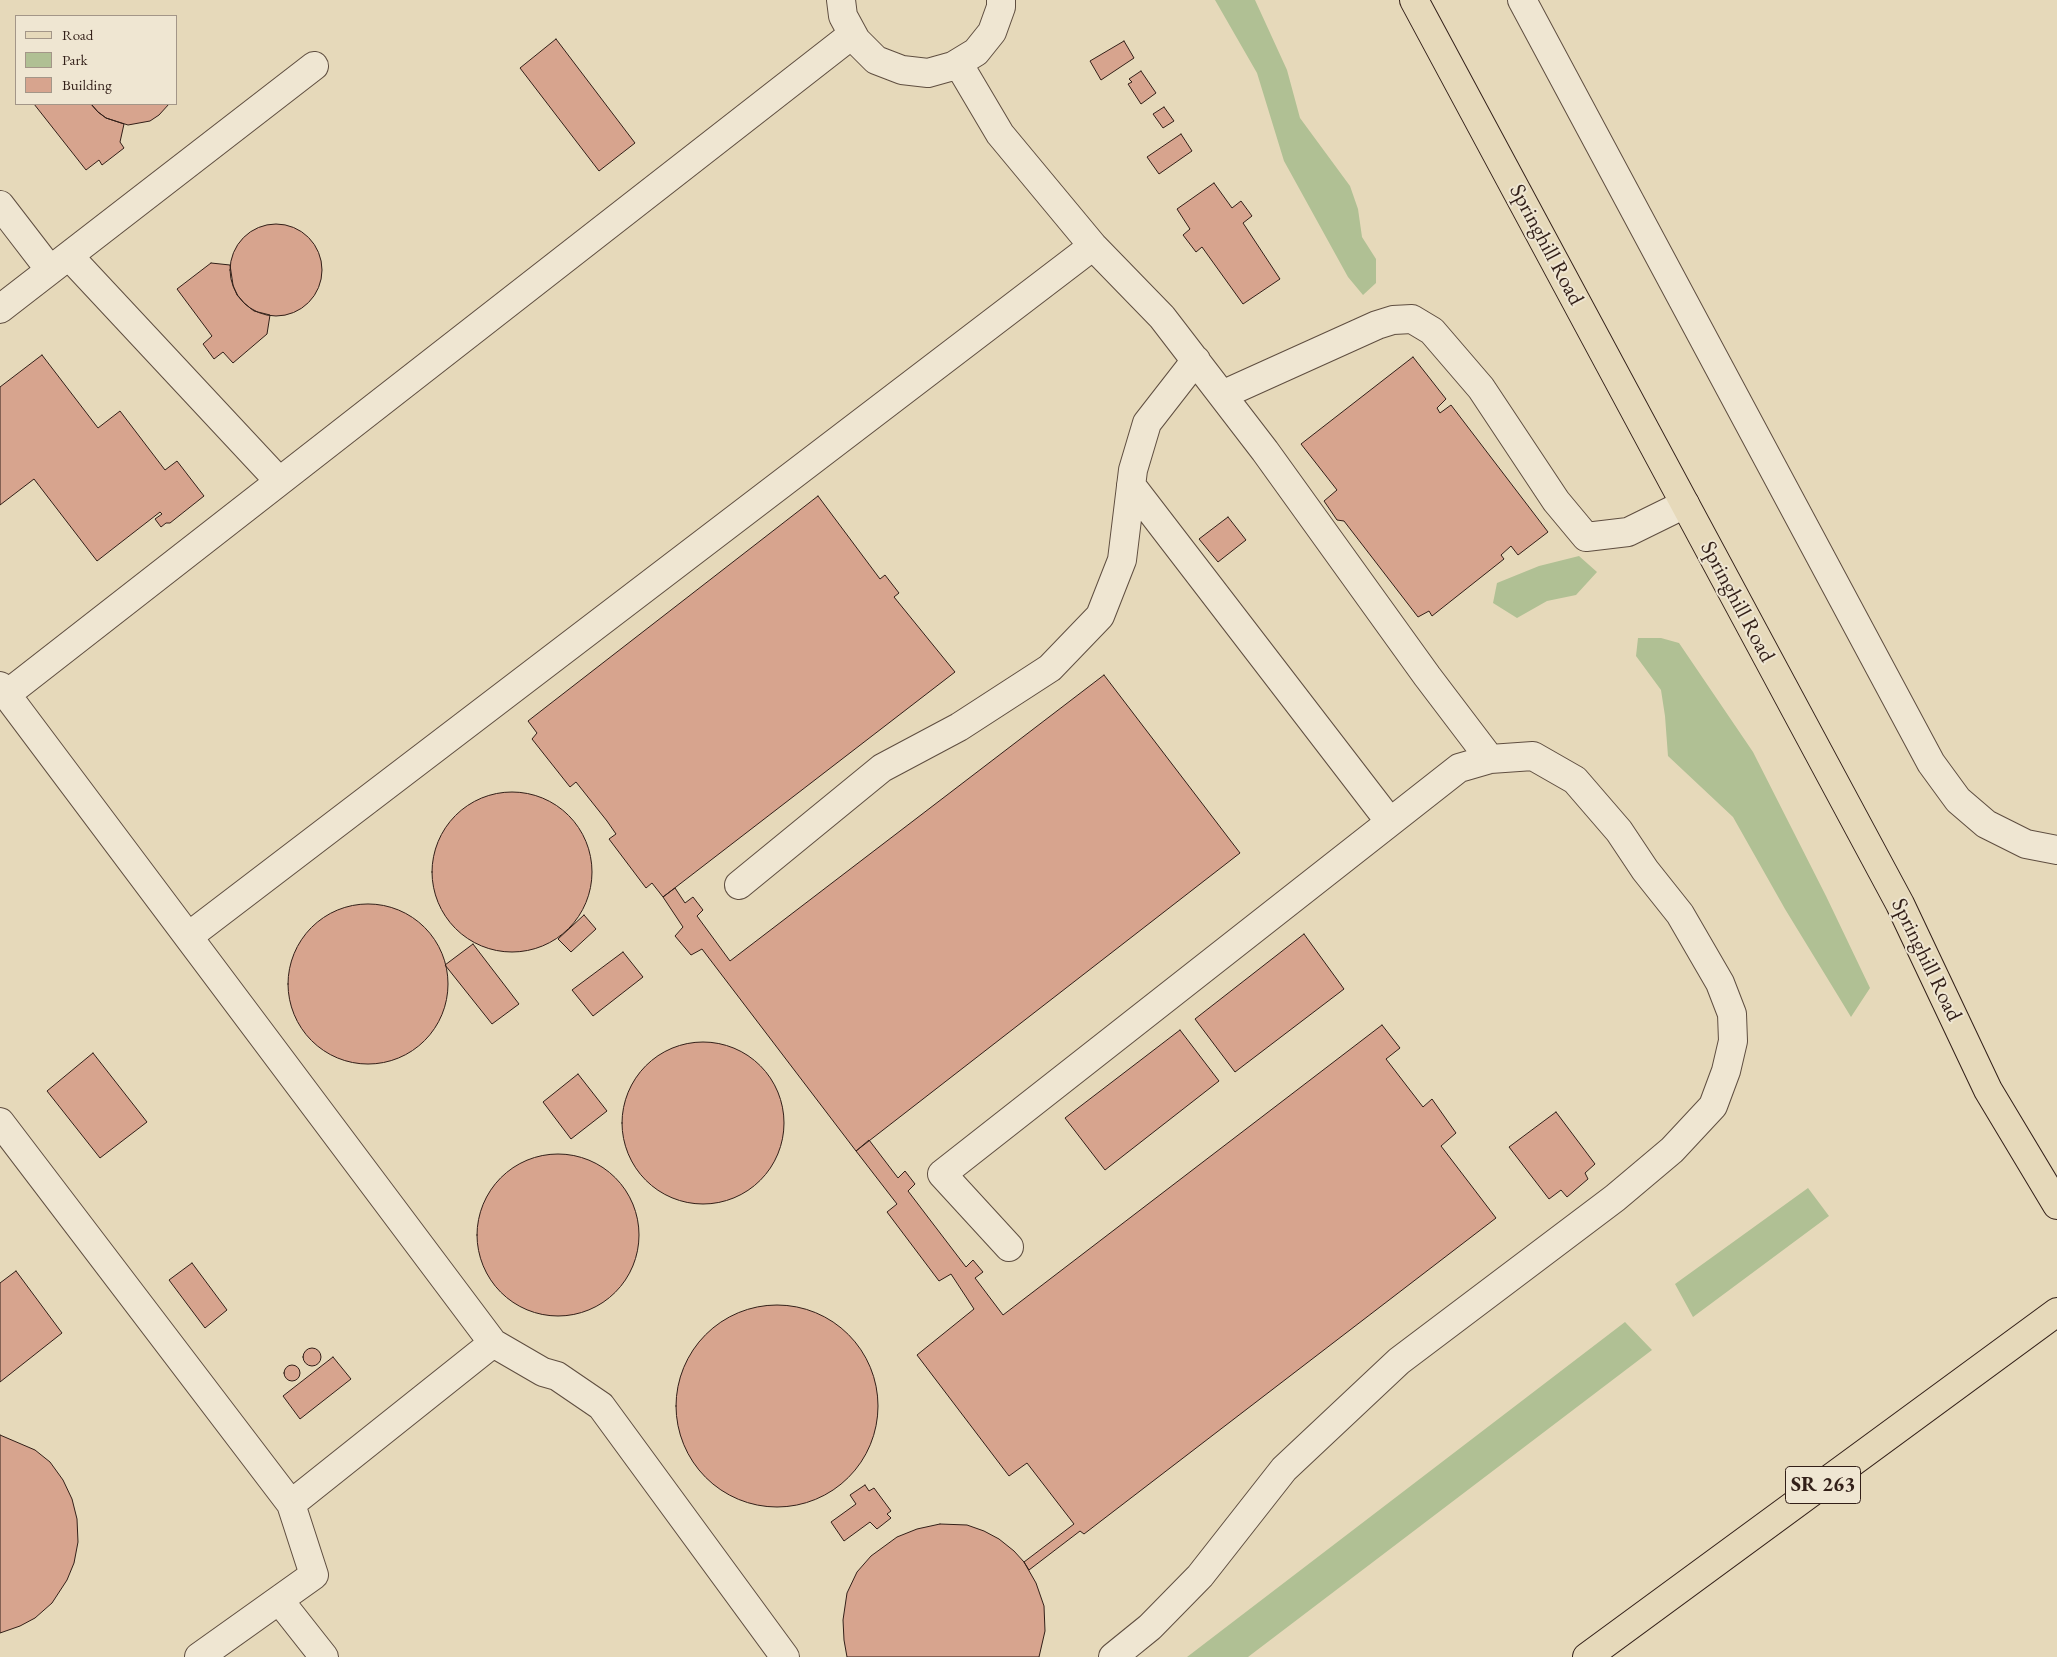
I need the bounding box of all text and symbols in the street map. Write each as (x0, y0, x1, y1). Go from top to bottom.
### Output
legend (15, 15, 178, 105)
text: Road (62, 25, 93, 44)
text: Park (62, 50, 88, 69)
text: Building (62, 75, 112, 94)
street label: Springhill Road (1503, 180, 1589, 310)
street label: Springhill Road (1694, 537, 1780, 667)
street label: Springhill Road (1885, 894, 1967, 1026)
road number: SR 263 (1786, 1466, 1860, 1504)

